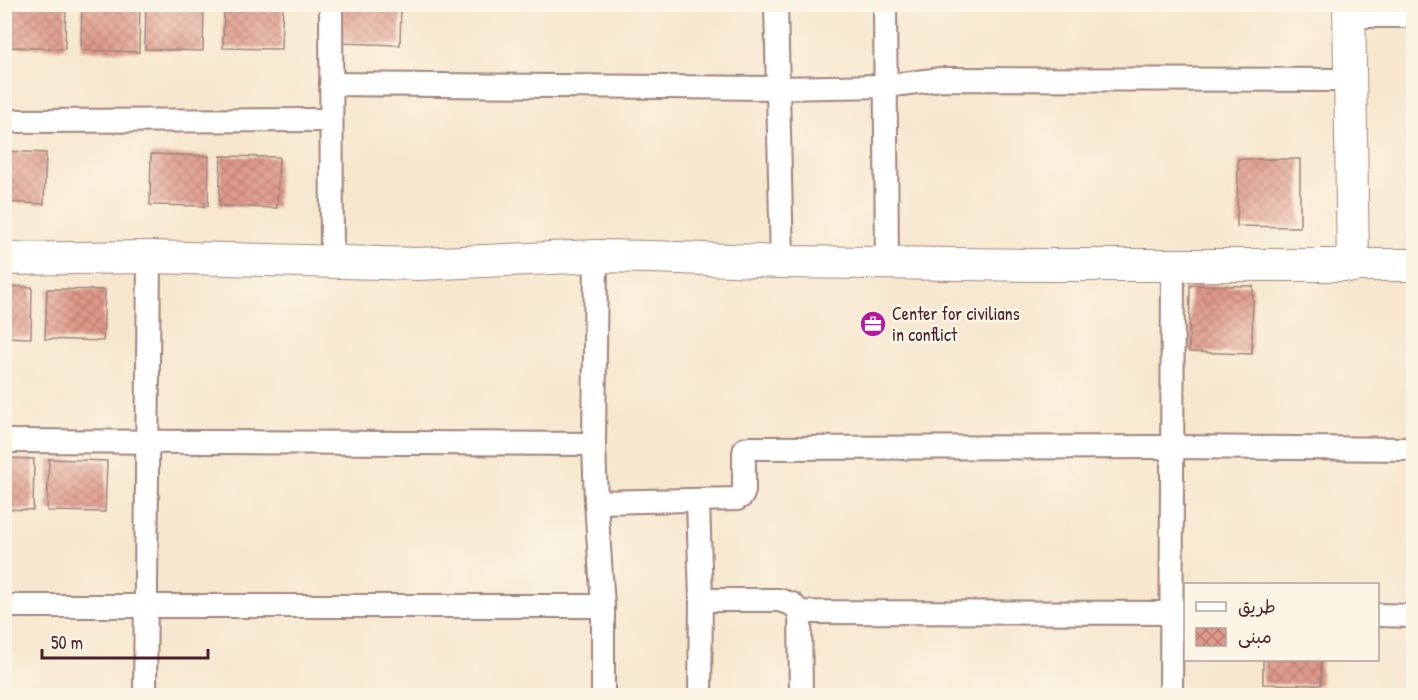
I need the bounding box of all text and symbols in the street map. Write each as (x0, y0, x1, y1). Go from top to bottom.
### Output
place label: Center for civilians in conflict (892, 301, 1020, 347)
office icon: Center for civilians in conflict (858, 309, 888, 339)
legend (1184, 583, 1379, 661)
text: طريق (1238, 594, 1276, 619)
scale bar (42, 622, 208, 660)
text: مبنى (1238, 624, 1272, 649)
text: 50 m (51, 630, 83, 655)

